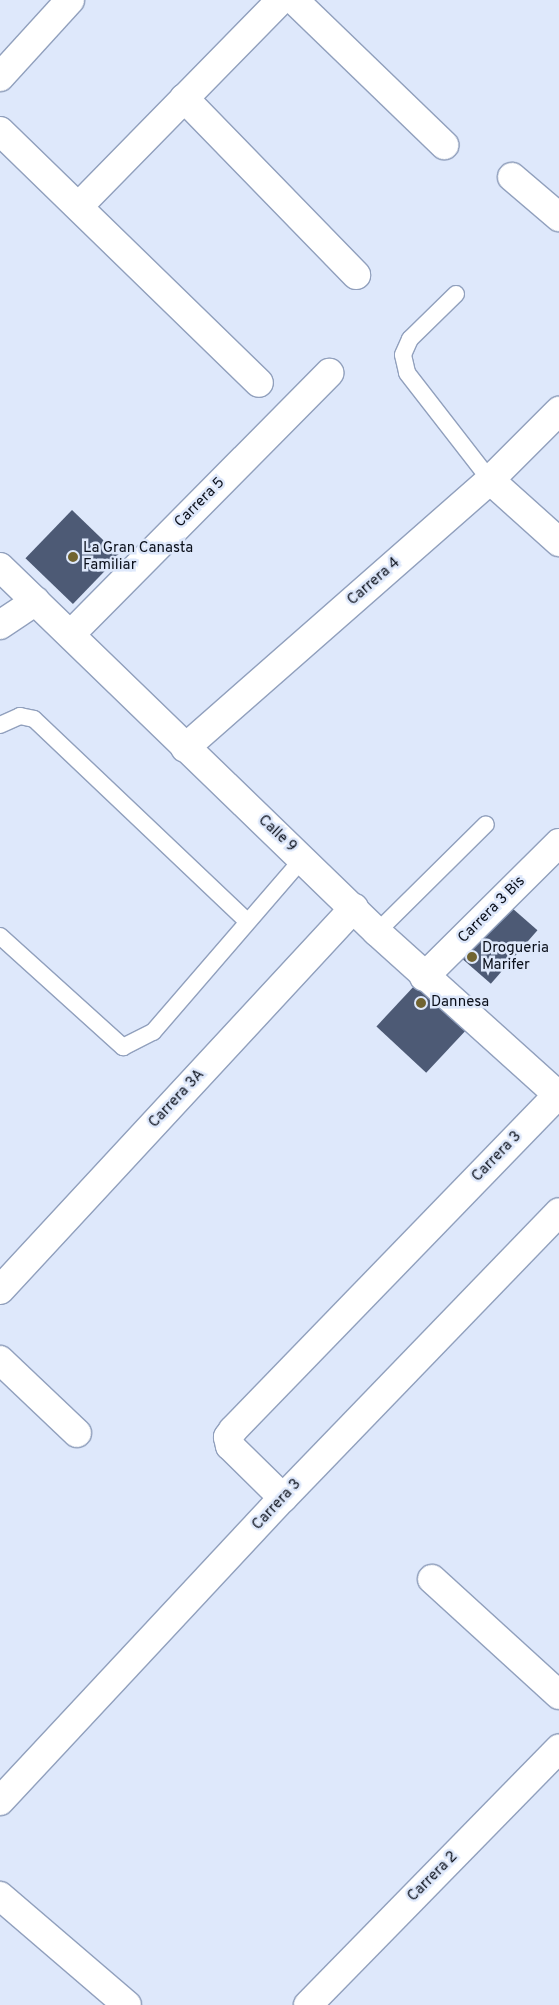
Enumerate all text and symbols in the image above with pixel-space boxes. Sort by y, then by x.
street label: Carrera 5 [171,474,229,532]
place label: La Gran Canasta Familiar [83,539,193,574]
marker: La Gran Canasta Familiar [67,551,79,563]
street label: Carrera 4 [344,554,404,610]
street label: Calle 9 [254,812,300,856]
street label: Carrera 3 Bis [455,873,529,947]
place label: Drogueria Marifer [482,939,549,974]
marker: Drogueria Marifer [466,951,478,963]
place label: Dannesa [431,994,489,1012]
marker: Dannesa [415,997,427,1009]
street label: Carrera 3A [145,1066,209,1132]
street label: Carrera 3 [469,1128,525,1186]
street label: Carrera 3 [249,1476,305,1534]
street label: Carrera 2 [404,1848,462,1906]

